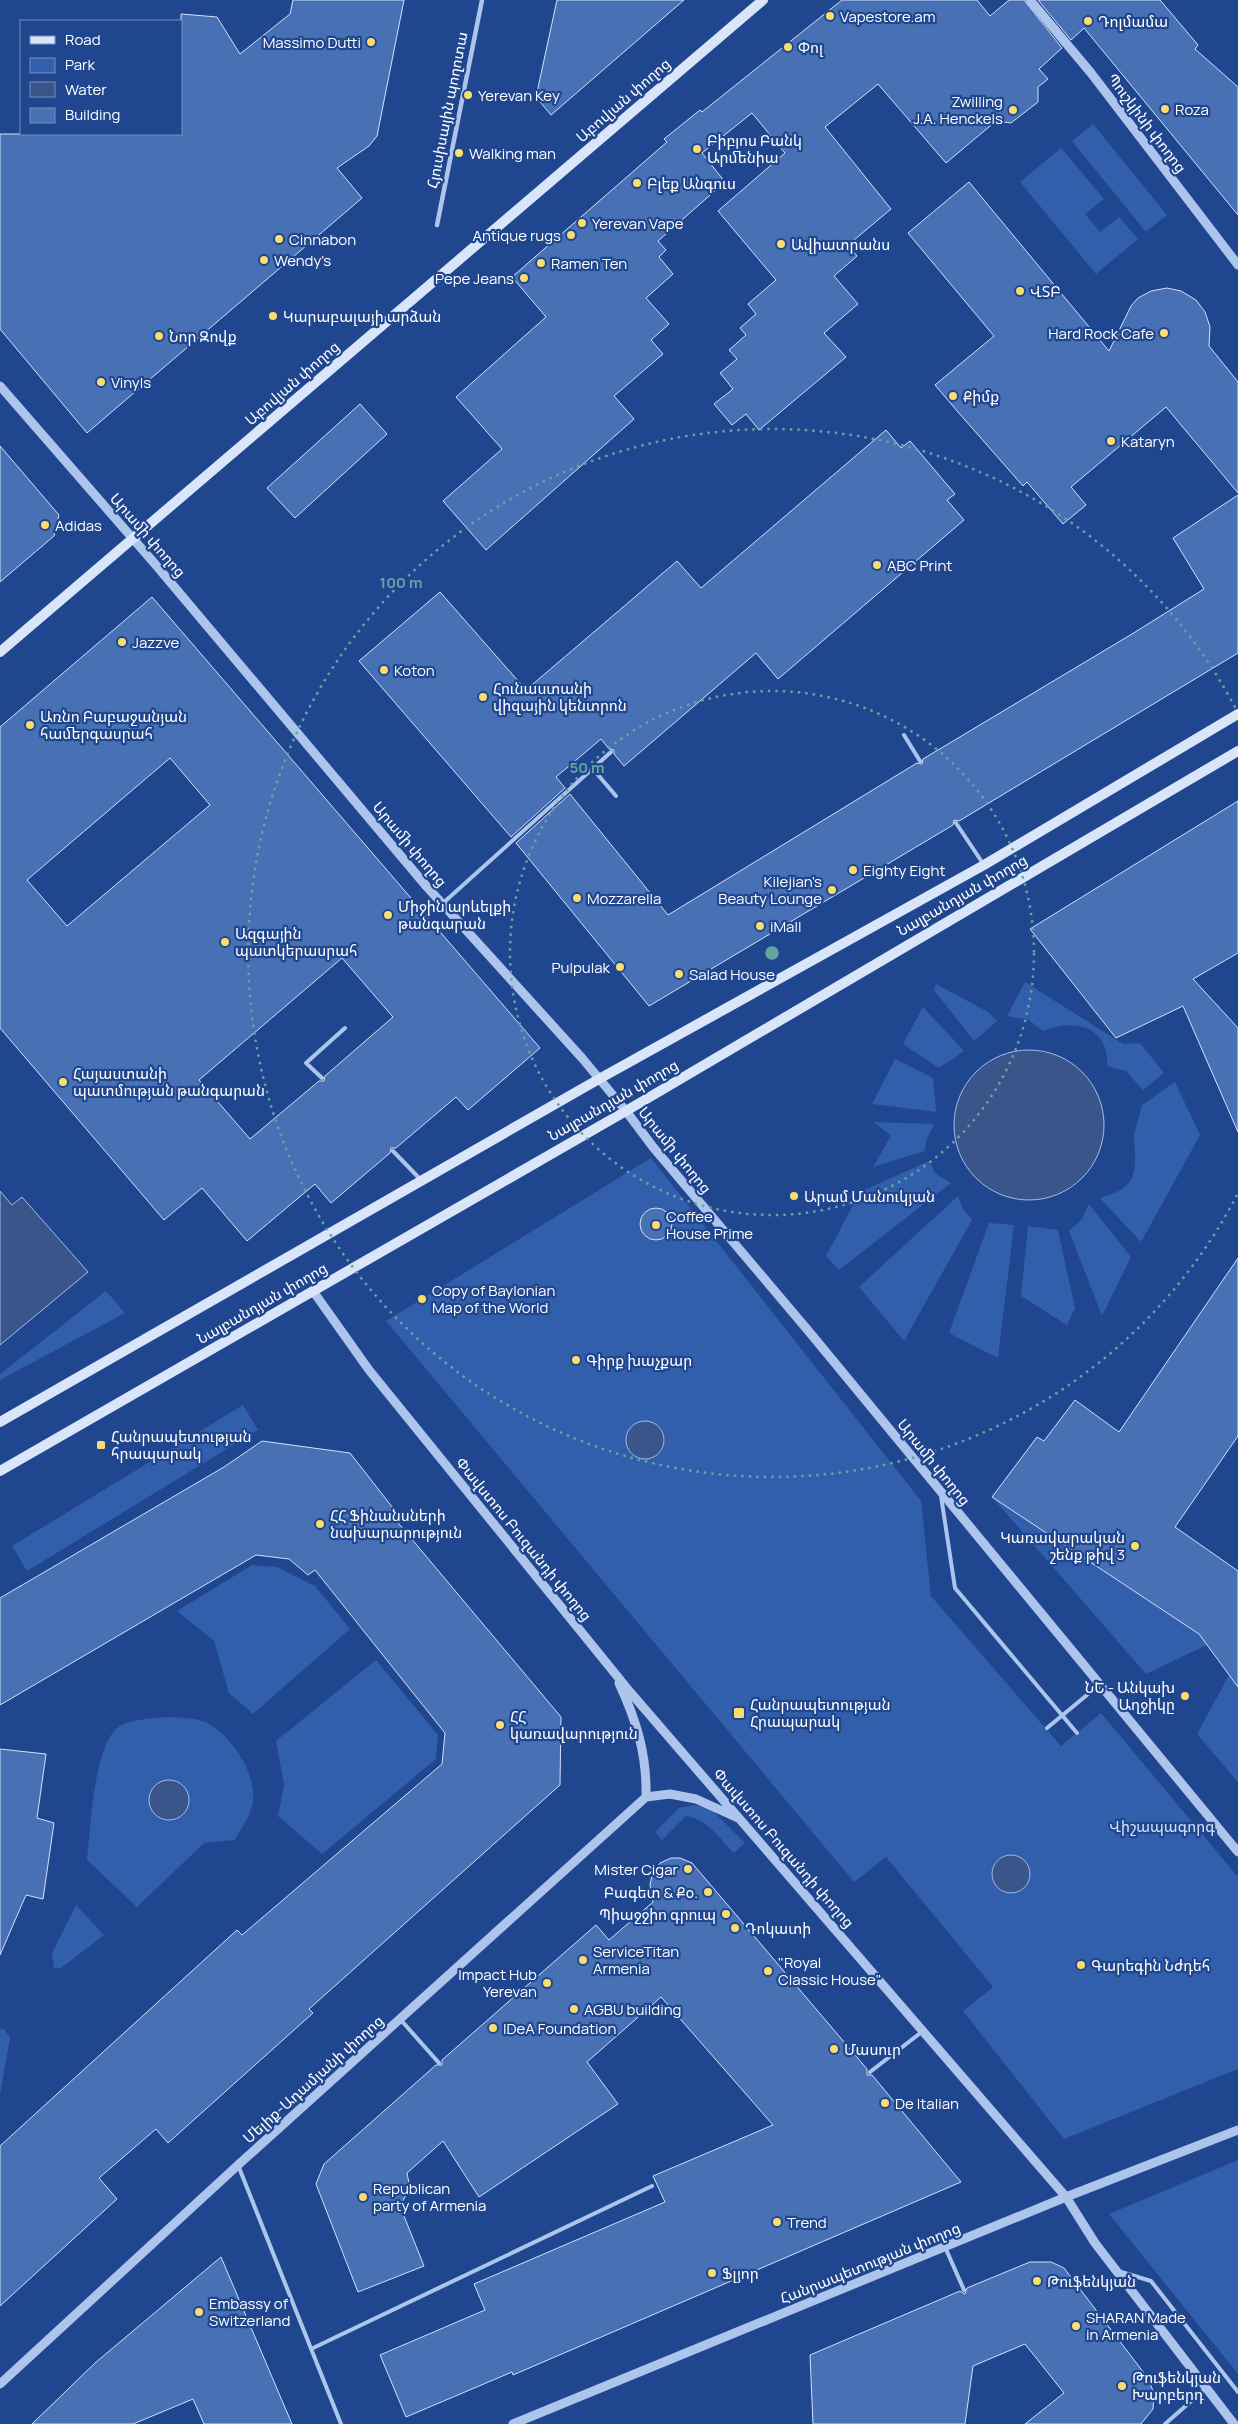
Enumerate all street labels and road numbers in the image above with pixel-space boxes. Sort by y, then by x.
street label: Հյուսիսային պողոտա [421,30,473,190]
street label: Աբովյան փողոց [571,53,675,147]
street label: Պուշկինի փողոց [1103,69,1191,177]
street label: Աբովյան փողոց [240,336,344,430]
street label: Արամի փողոց [105,488,191,582]
street label: Արամի փողոց [368,797,452,891]
street label: Նալբանդյան փողոց [893,849,1031,941]
street label: Նալբանդյան փողոց [544,1054,682,1146]
street label: Արամի փողոց [634,1102,716,1198]
street label: Նալբանդյան փողոց [193,1257,331,1349]
street label: Արամի փողոց [893,1414,975,1510]
street label: Փավստոս Բուզանդի փողոց [451,1453,597,1625]
street label: Փավստոս Բուզանդի փողոց [709,1764,859,1932]
street label: Մելիք-Ադամյանի փողոց [238,2010,388,2148]
street label: Հանրապետության փողոց [777,2217,963,2309]

